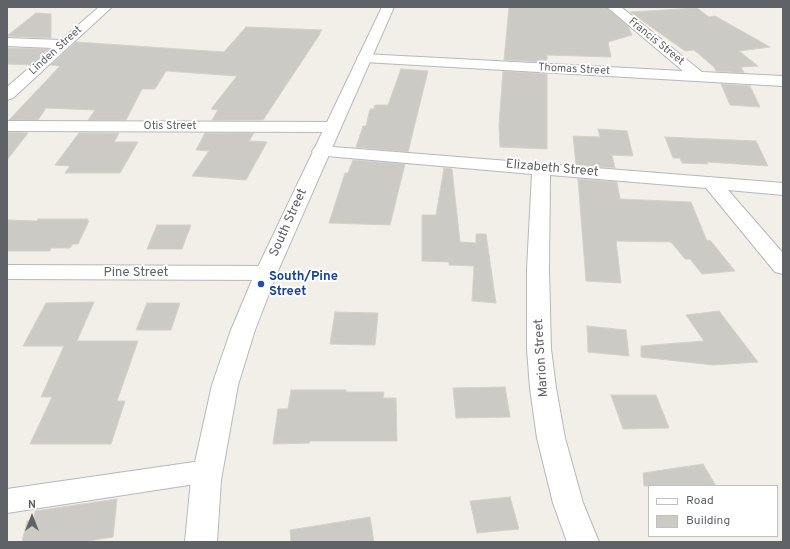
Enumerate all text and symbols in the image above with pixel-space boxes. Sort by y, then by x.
street label: Francis Street [625,15,687,69]
street label: Linden Street [27,24,85,78]
street label: Thomas Street [538,62,610,78]
street label: Otis Street [144,120,196,134]
street label: Elizabeth Street [505,157,599,181]
street label: South Street [267,187,311,259]
street label: Pine Street [104,265,168,281]
place label: South/Pine Street [269,269,338,300]
marker: South/Pine Street [256,279,266,289]
street label: Marion Street [531,318,553,398]
legend [648,485,778,537]
text: Road [686,493,714,509]
north arrow [12,497,52,537]
text: N [28,498,36,512]
text: Building [686,513,730,529]

